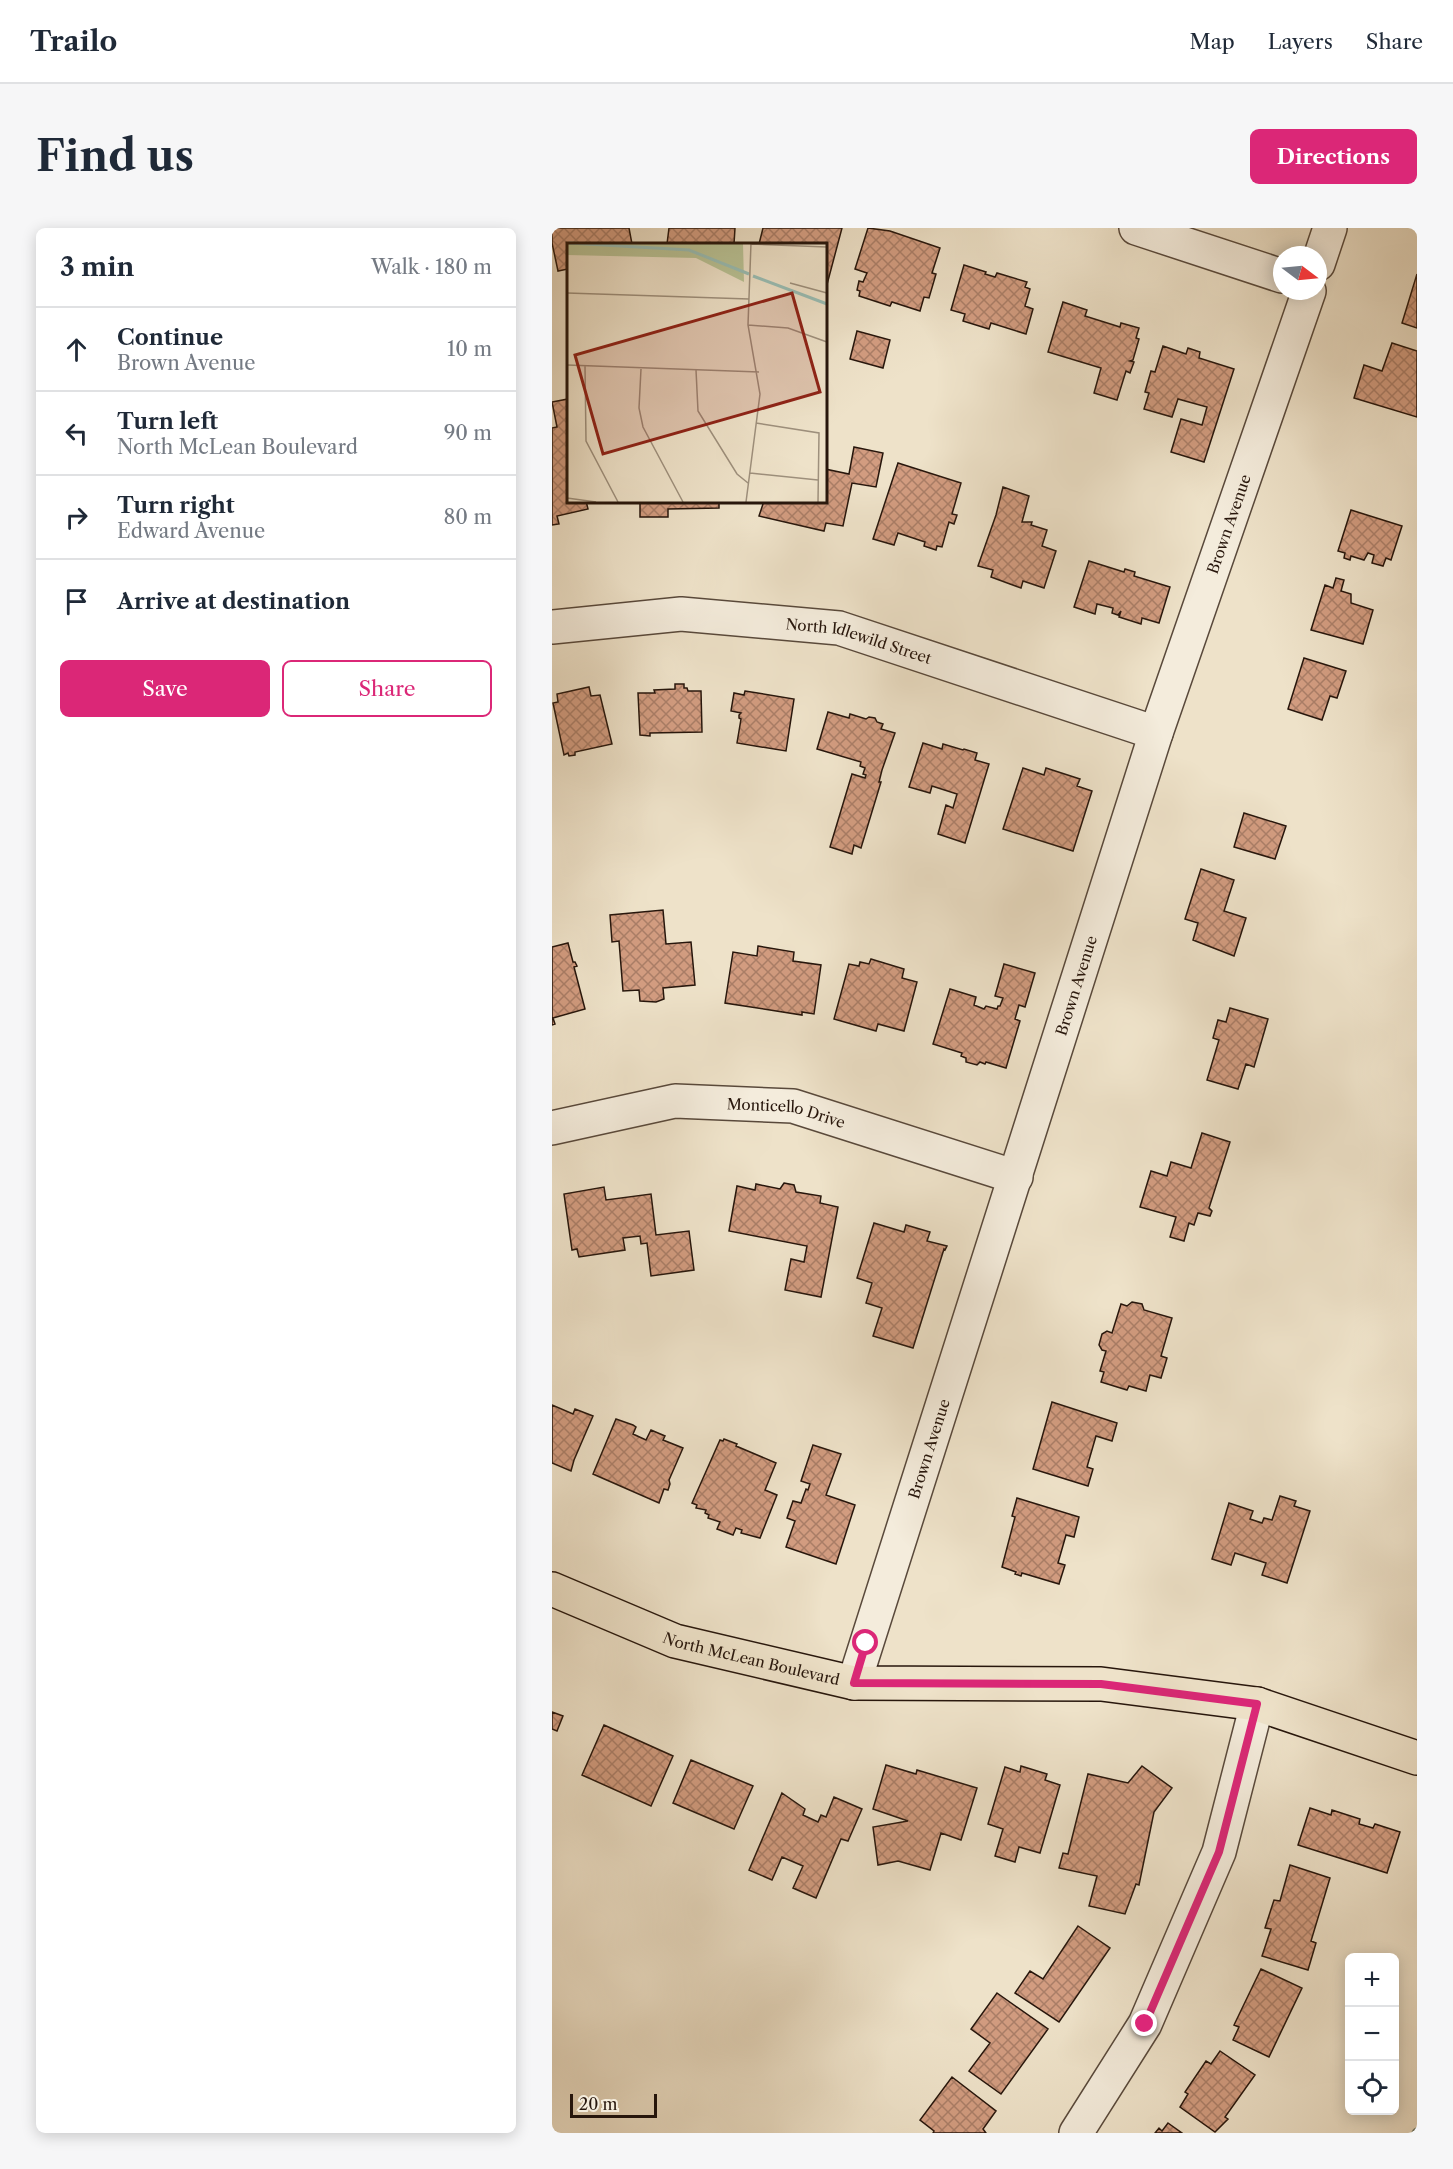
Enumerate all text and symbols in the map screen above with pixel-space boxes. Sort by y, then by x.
text: Trailo [30,24,117,58]
text: Map [1190,29,1235,54]
text: Layers [1268,29,1333,54]
text: Share [1366,29,1423,54]
button: Directions [1250,129,1417,184]
text: Find us [36,130,194,182]
inset map [567,243,826,502]
north arrow [1273,246,1327,300]
text: 3 min [60,251,134,283]
text: Walk · 180 m [371,255,492,279]
text: Continue [117,324,223,351]
icon: ahead [60,333,93,366]
text: 10 m [447,337,492,361]
text: Brown Avenue [117,351,255,375]
text: Turn left [117,408,218,435]
icon: left [60,417,93,450]
text: 90 m [444,421,492,445]
text: North McLean Boulevard [117,435,358,459]
street label: Brown Avenue [1202,472,1254,576]
text: Turn right [117,492,235,519]
icon: right [60,501,93,534]
text: 80 m [444,505,492,529]
text: Edward Avenue [117,519,265,543]
icon: arrive [60,585,93,618]
text: Arrive at destination [117,588,350,615]
street label: North Idlewild Street [785,614,935,668]
button: Save [60,660,270,717]
button: Share [282,660,492,717]
street label: Brown Avenue [1051,933,1101,1038]
street label: Monticello Drive [726,1094,848,1132]
street label: Brown Avenue [904,1396,953,1501]
street label: North McLean Boulevard [660,1628,842,1689]
route start [852,1629,878,1655]
map controls [1345,1953,1399,2115]
button: + [1345,1953,1399,2007]
button: − [1345,2007,1399,2061]
route end [1131,2010,1157,2036]
button: locate [1345,2061,1399,2115]
scale bar [570,2091,657,2118]
text: 20 m [579,2094,618,2114]

